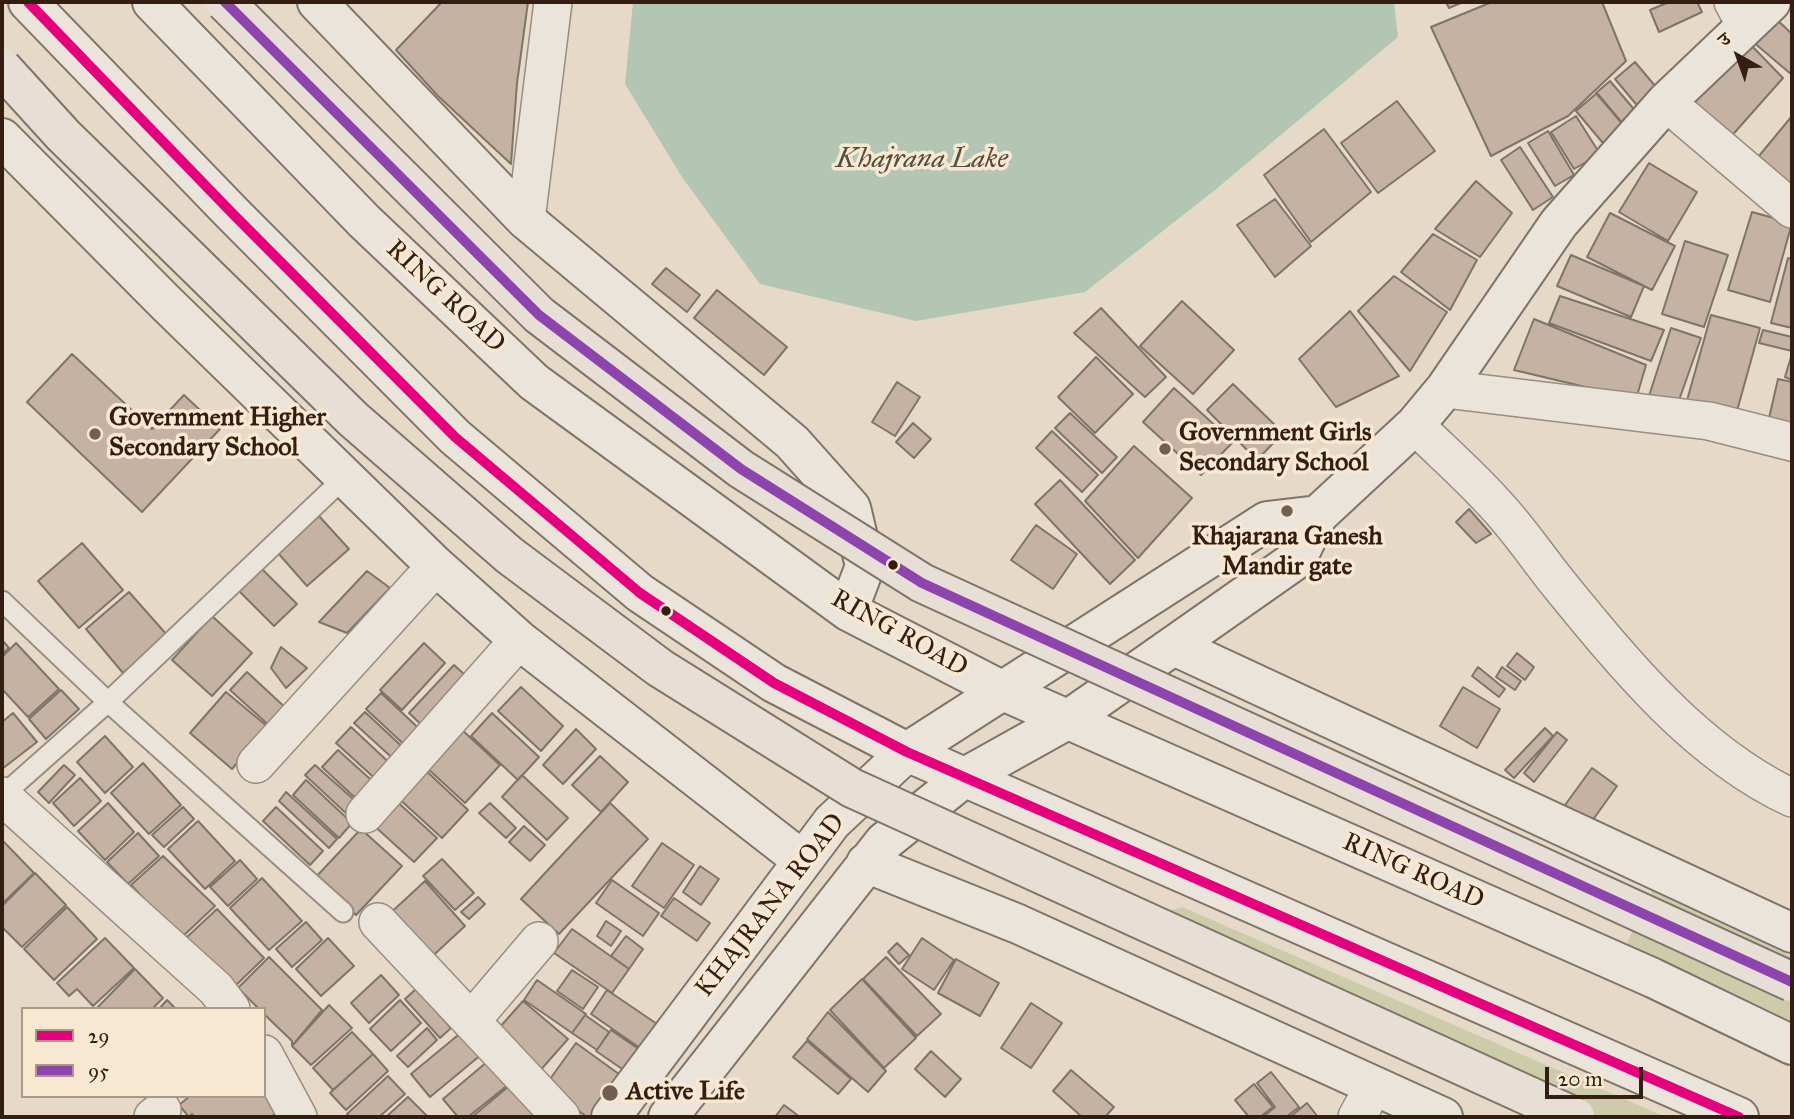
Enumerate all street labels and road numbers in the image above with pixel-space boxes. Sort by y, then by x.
street label: RING ROAD [379,234,511,360]
street label: RING ROAD [825,584,973,684]
street label: KHAJRANA ROAD [690,808,852,1004]
street label: RING ROAD [1338,827,1488,917]

